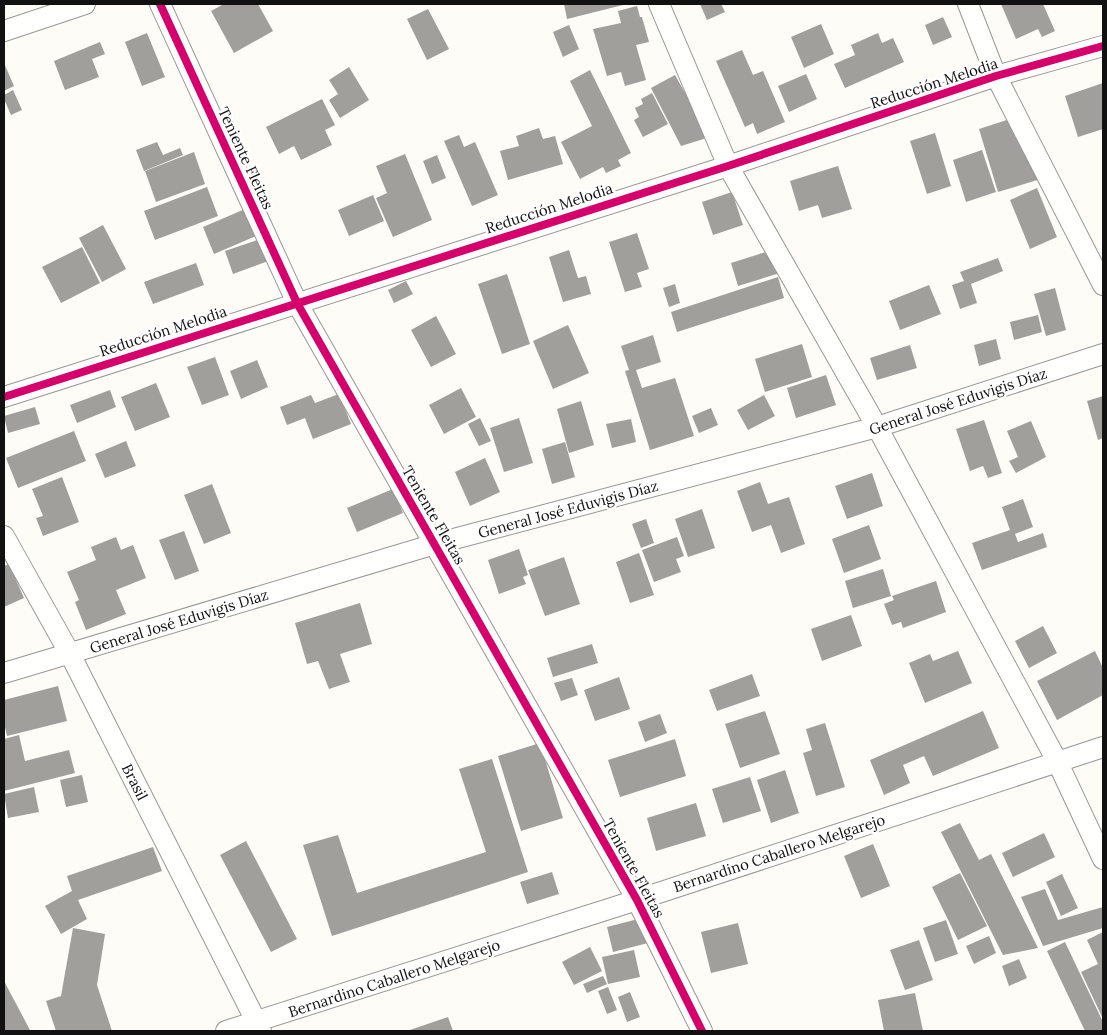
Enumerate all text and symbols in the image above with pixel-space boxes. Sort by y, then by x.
street label: Reducción Melodia [868,53,1000,113]
street label: Teniente Fleitas [214,104,278,212]
street label: Reducción Melodia [483,178,615,238]
street label: Reducción Melodia [97,301,229,361]
street label: General José Eduvigis Díaz [867,363,1049,439]
street label: Teniente Fleitas [398,462,470,568]
street label: General José Eduvigis Díaz [476,476,660,542]
street label: General José Eduvigis Díaz [87,585,271,657]
street label: Brasil [118,760,152,804]
street label: Bernardino Caballero Melgarejo [671,810,887,896]
street label: Teniente Fleitas [599,815,669,921]
street label: Bernardino Caballero Melgarejo [286,935,502,1021]

